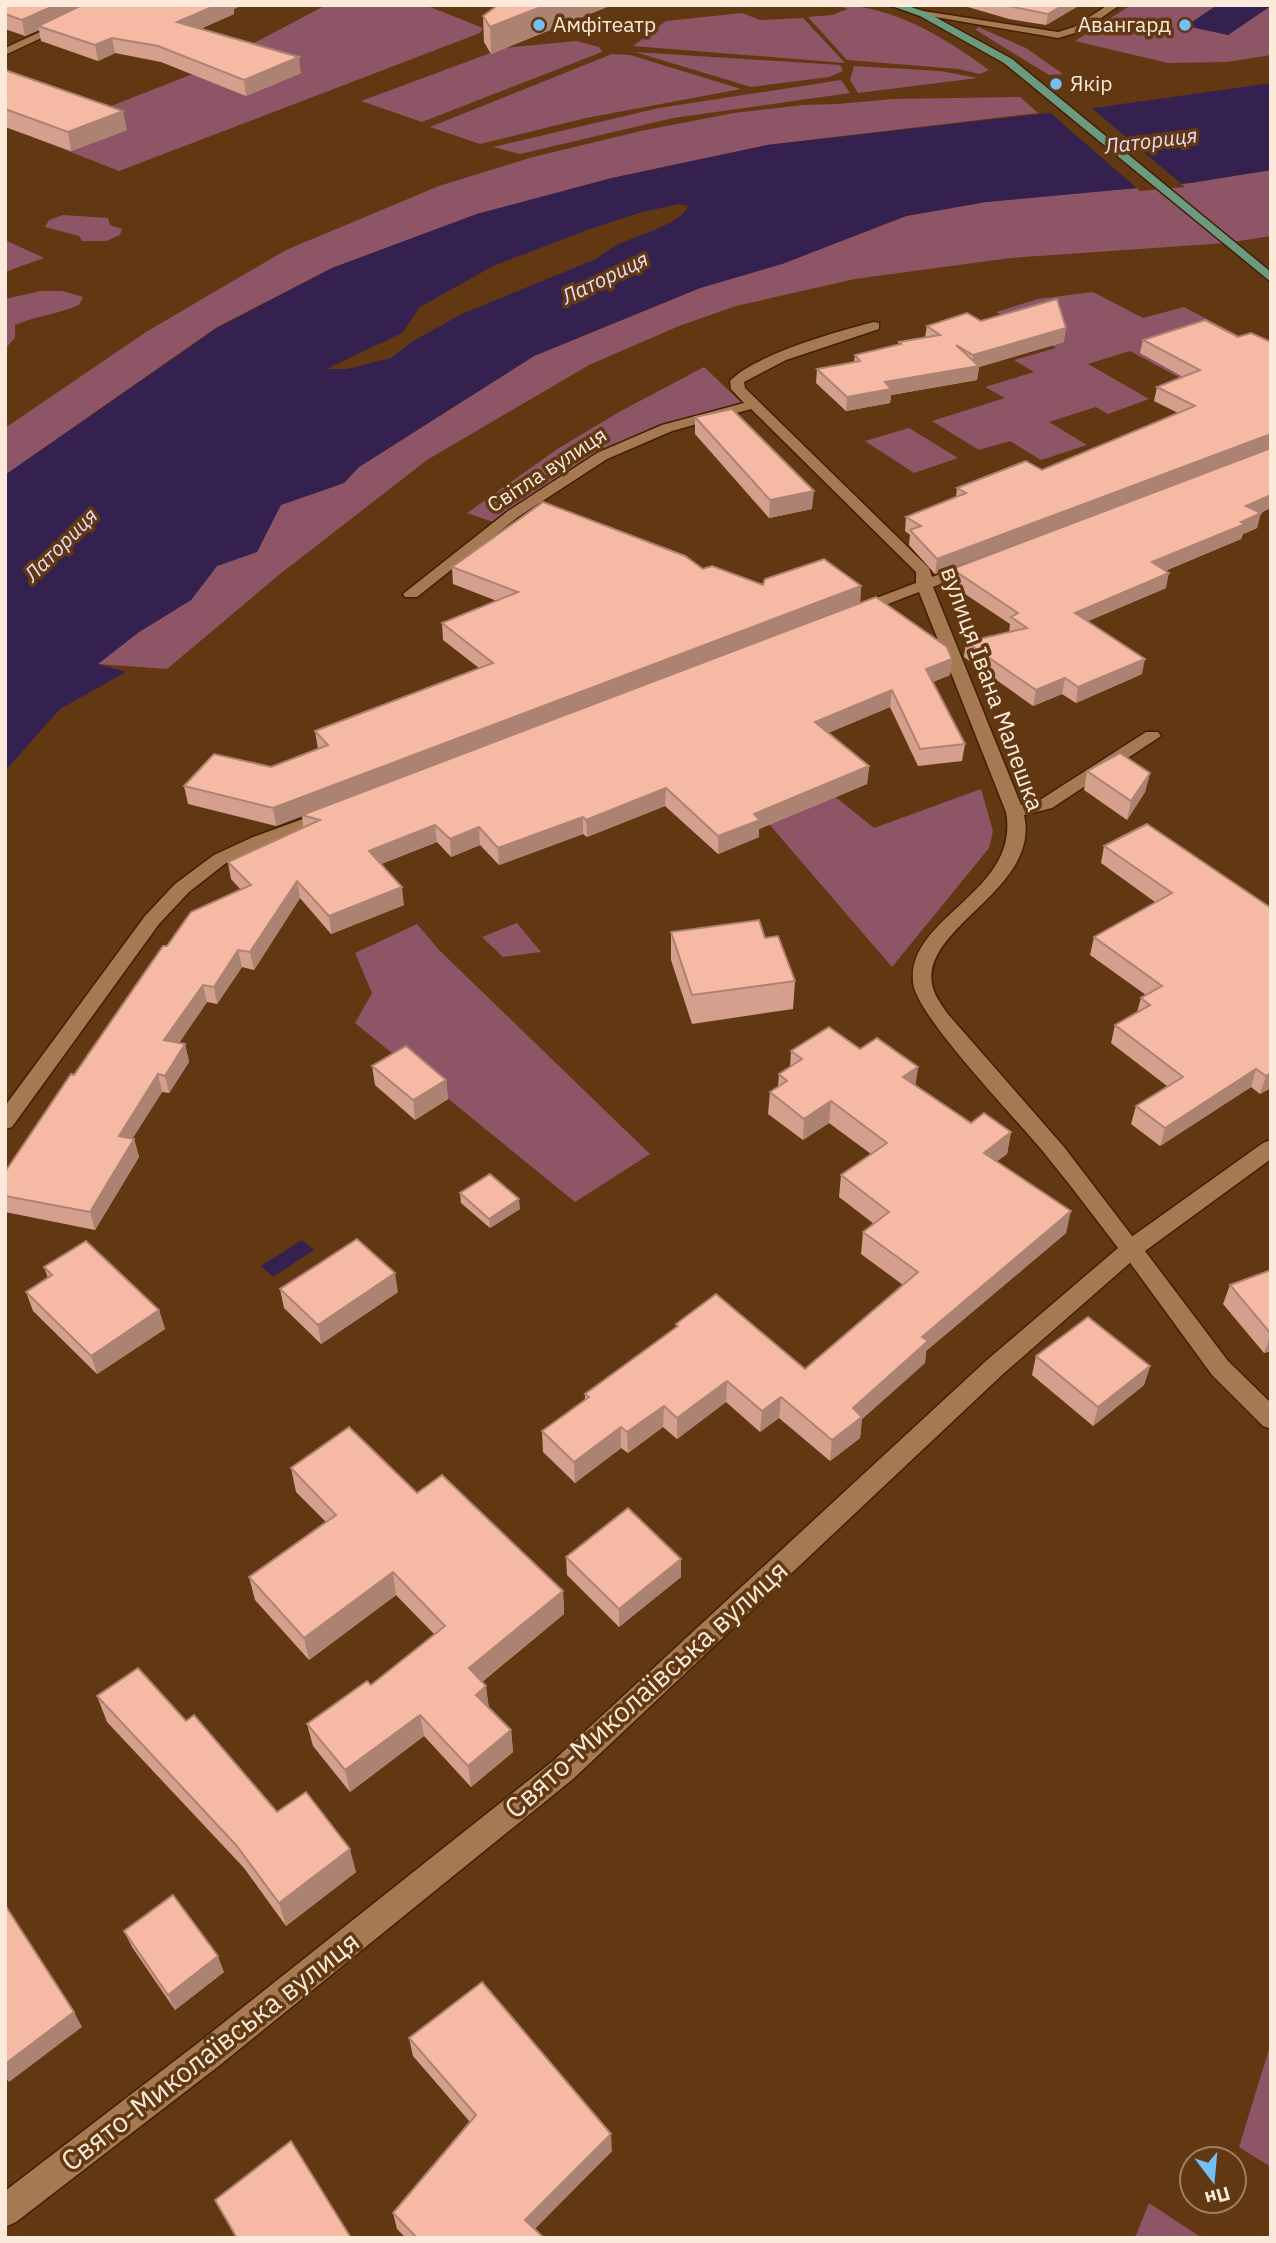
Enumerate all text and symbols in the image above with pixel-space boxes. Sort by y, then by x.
place label: Амфітеатр [553,10,656,38]
place label: Авангард [1078,10,1171,38]
marker: Амфітеатр [531,17,547,33]
marker: Авангард [1177,17,1193,33]
place label: Якір [1070,69,1112,97]
marker: Якір [1048,76,1064,92]
water label: Латориця [1102,120,1199,160]
water label: Латориця [556,244,653,311]
street label: Світла вулиця [481,420,612,518]
water label: Латориця [17,501,103,588]
street label: вулиця Івана Малешка [934,562,1052,815]
street label: Свято-Миколаївська вулиця [496,1551,795,1826]
street label: Свято-Миколаївська вулиця [53,1922,367,2179]
north arrow [1178,2145,1248,2215]
text: Пн [1202,2181,1233,2211]

